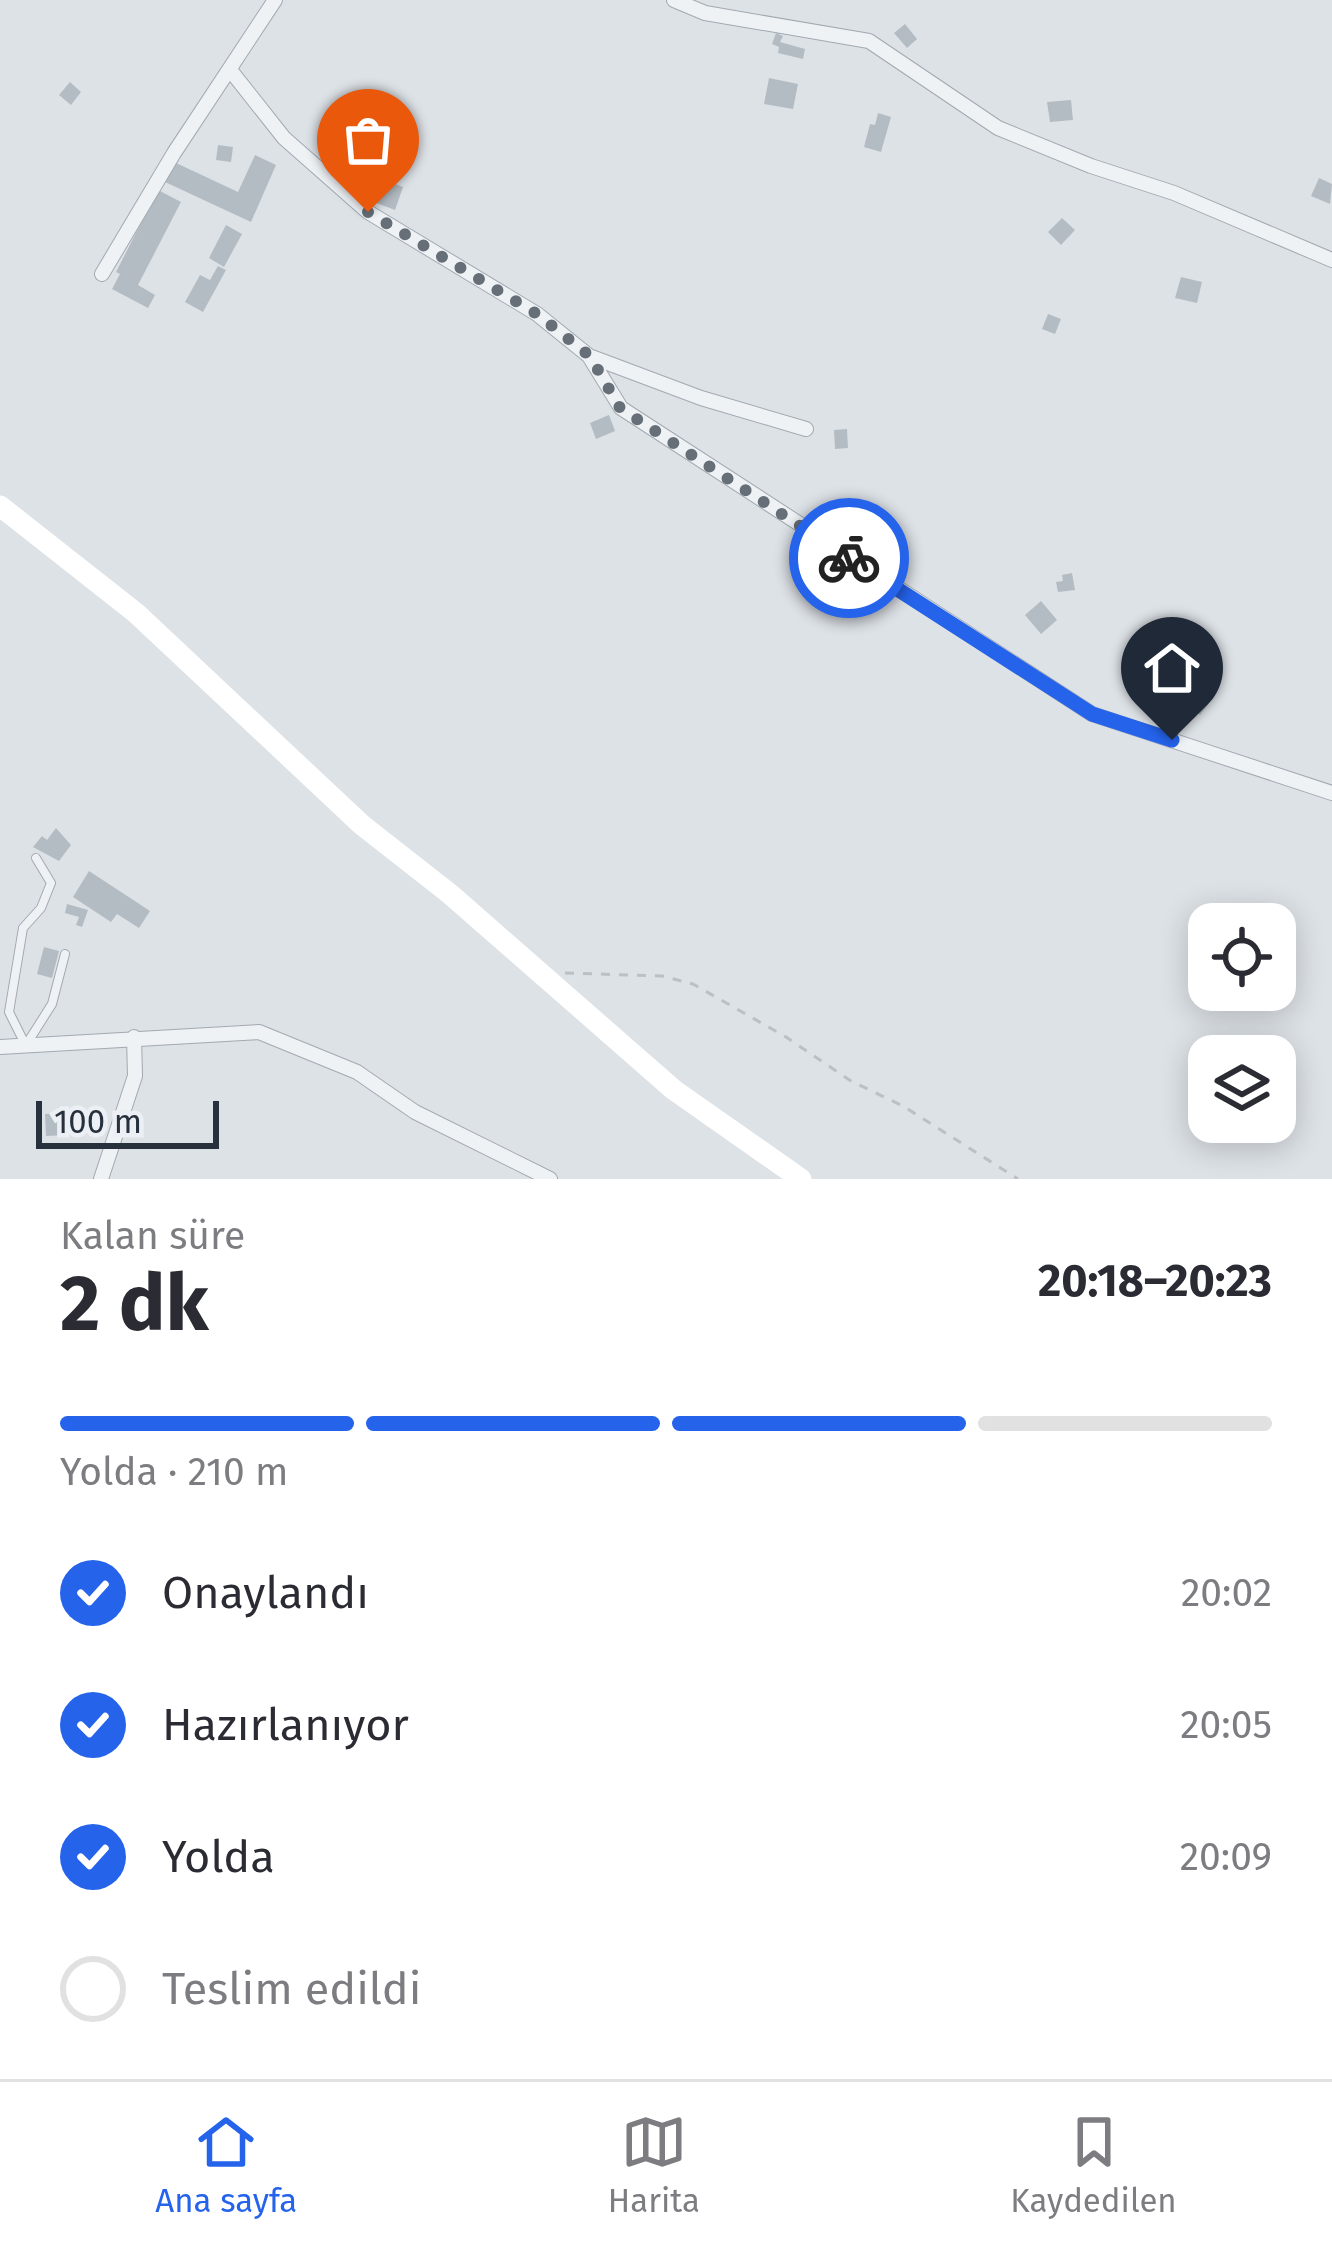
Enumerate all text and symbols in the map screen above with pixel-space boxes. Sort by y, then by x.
pin [317,89,419,212]
icon: bag [335,107,401,173]
courier [789,498,909,618]
icon: bike [816,525,882,591]
pin [1121,617,1223,740]
icon: home [1139,635,1205,701]
map controls [1188,903,1296,1143]
button: locate [1188,903,1296,1011]
button: layers [1188,1035,1296,1143]
scale bar [36,1095,219,1148]
text: 100 m [54,1102,142,1142]
text: Kalan süre [60,1213,245,1259]
text: 20:18–20:23 [1038,1254,1272,1308]
text: 2 dk [60,1257,209,1351]
text: Yolda · 210 m [60,1449,288,1495]
icon: check [60,1560,126,1626]
text: Onaylandı [162,1566,369,1620]
text: 20:02 [1181,1570,1272,1616]
icon: check [60,1692,126,1758]
text: Hazırlanıyor [162,1698,409,1752]
text: 20:05 [1180,1702,1272,1748]
icon: check [60,1824,126,1890]
text: Yolda [162,1830,275,1884]
text: 20:09 [1180,1834,1272,1880]
text: Teslim edildi [162,1962,421,2016]
tab: Ana sayfa [155,2109,297,2221]
tab: Harita [608,2109,700,2221]
tab: Kaydedilen [1010,2109,1177,2221]

